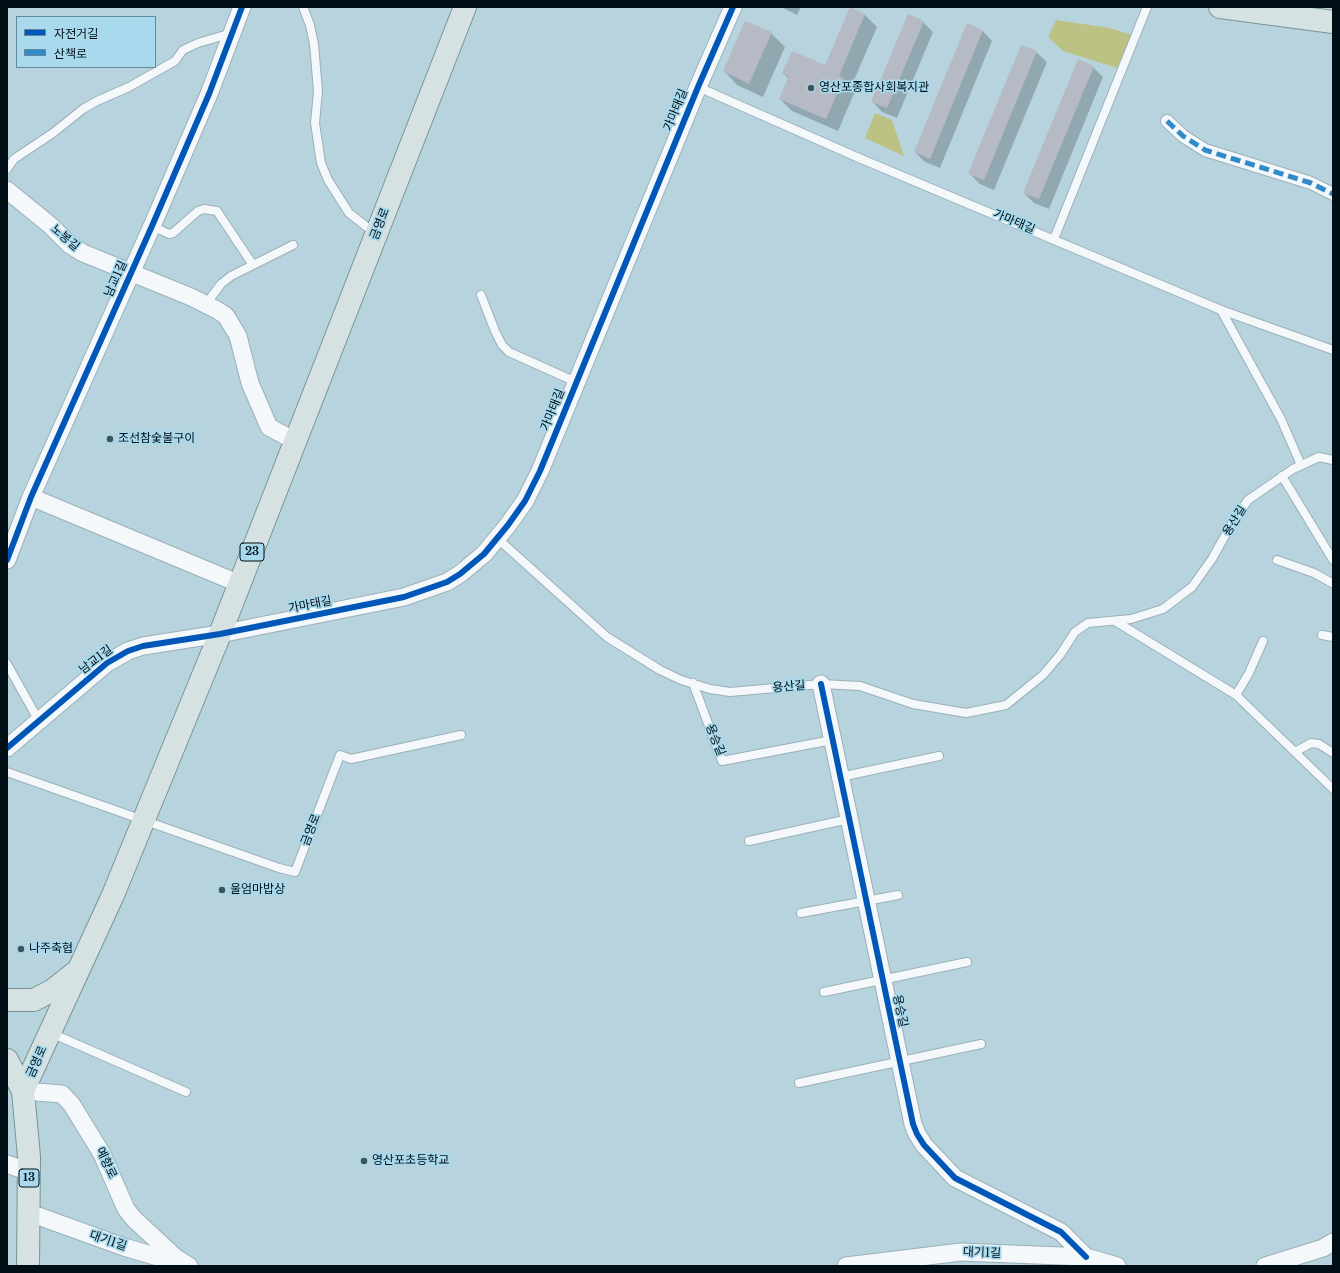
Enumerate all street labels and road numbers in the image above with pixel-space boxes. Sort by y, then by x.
street label: 가마태길 [661,87,691,133]
street label: 금영로 [367,206,393,242]
street label: 가마태길 [991,207,1037,237]
street label: 노봉길 [48,222,82,254]
street label: 남교1길 [102,258,130,300]
street label: 가마태길 [538,387,568,433]
street label: 용산길 [1220,503,1250,539]
road number: 23 [240,543,264,561]
street label: 가마태길 [287,594,333,616]
street label: 남교1길 [76,643,116,677]
street label: 용산길 [772,678,806,696]
street label: 용승길 [702,722,728,758]
street label: 금영로 [298,812,324,848]
street label: 용승길 [890,993,910,1029]
street label: 금영로 [24,1044,50,1080]
street label: 예향로 [92,1145,120,1181]
road number: 13 [19,1169,39,1187]
street label: 대기1길 [87,1228,129,1254]
street label: 대기1길 [963,1245,1001,1261]

